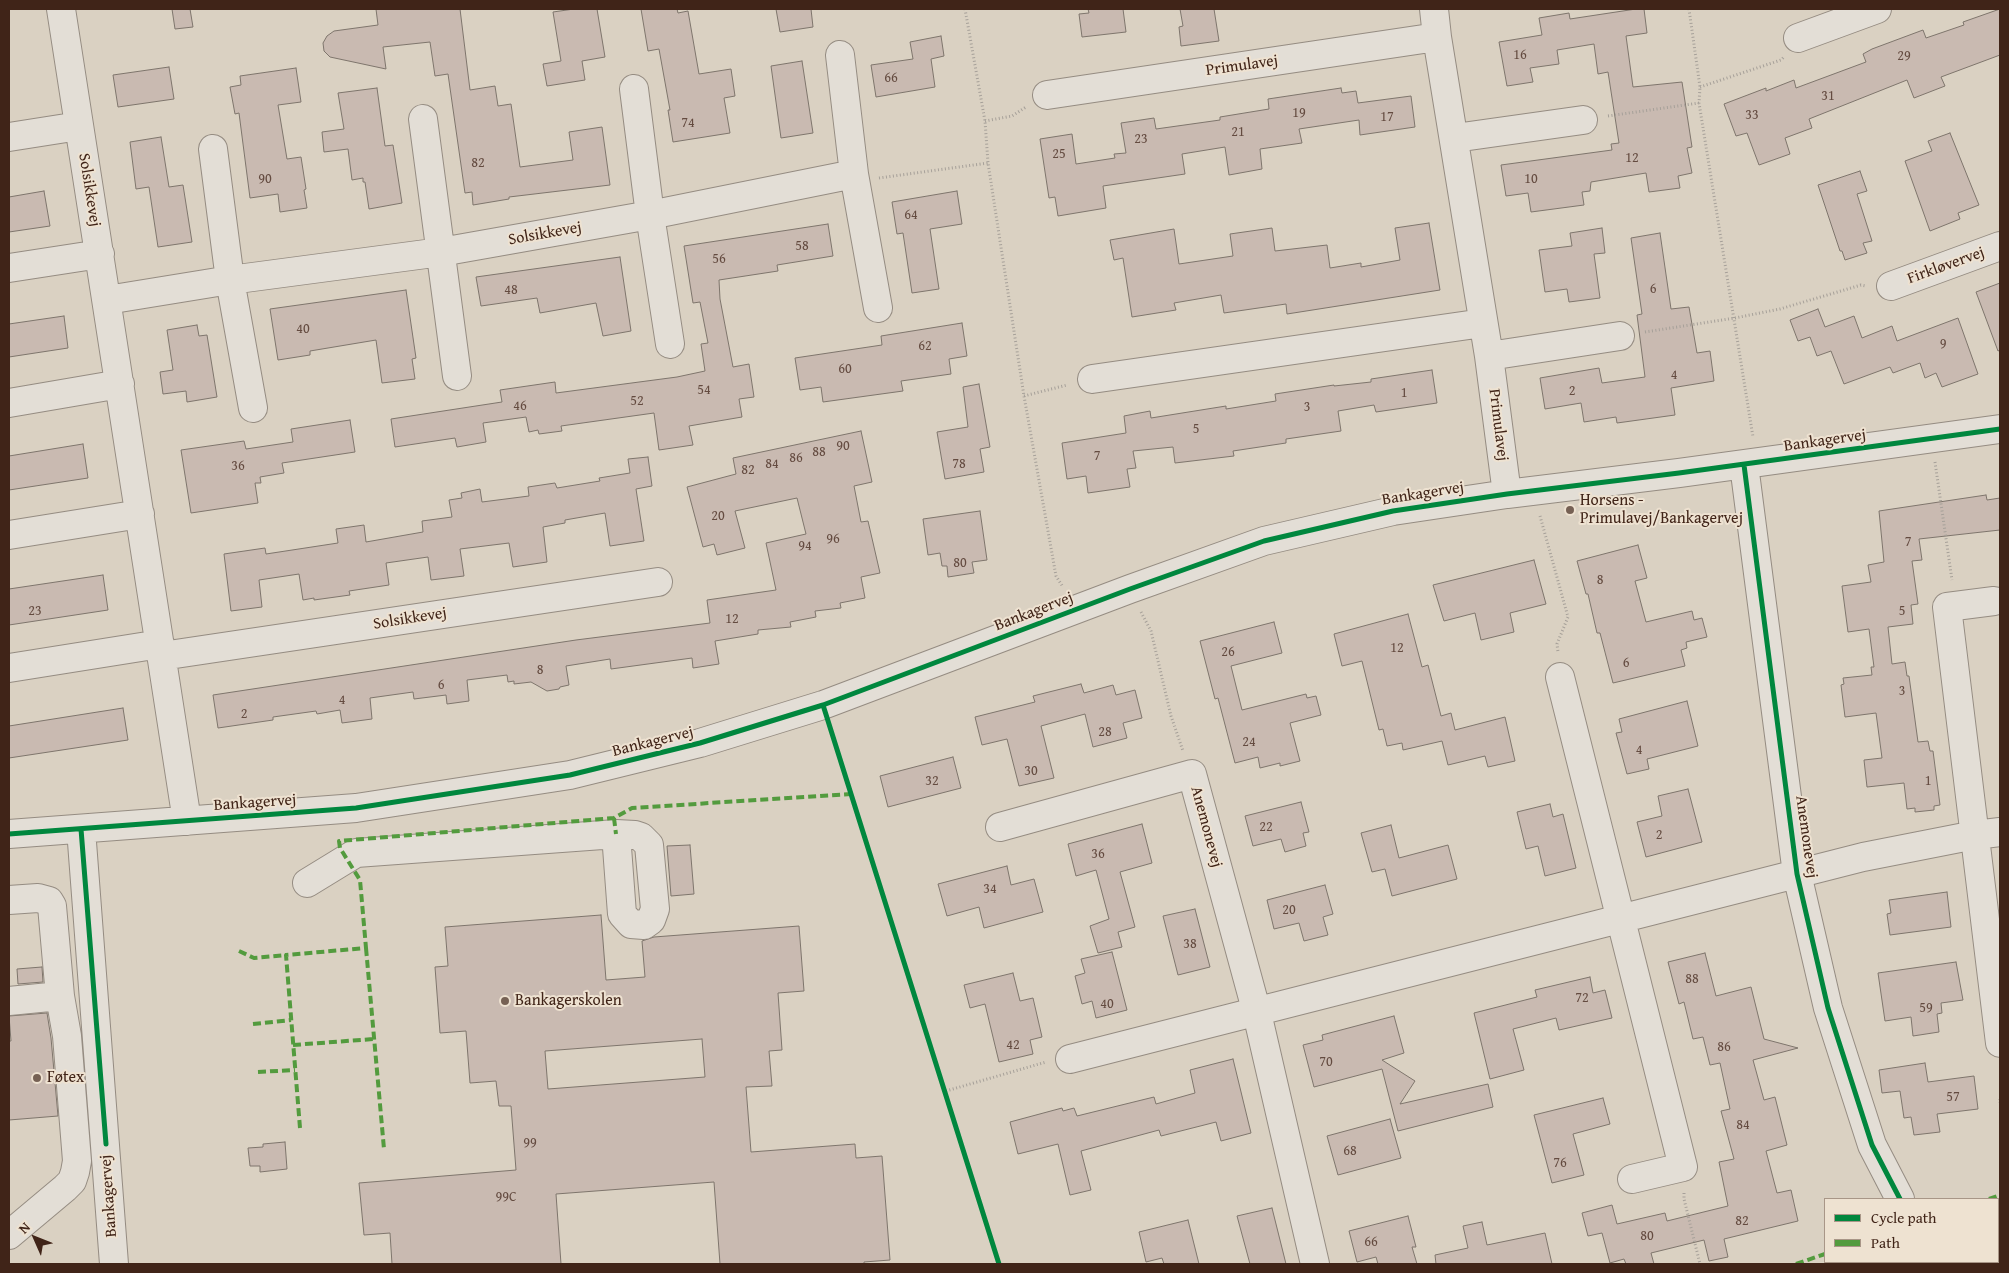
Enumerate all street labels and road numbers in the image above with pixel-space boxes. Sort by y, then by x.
street label: Primulavej [1205,51,1279,81]
street label: Solsikkevej [74,152,104,228]
street label: Solsikkevej [507,218,583,250]
street label: Firkløvervej [1905,243,1987,289]
street label: Primulavej [1484,388,1512,462]
street label: Bankagervej [1783,426,1867,456]
street label: Bankagervej [1381,478,1465,510]
street label: Bankagervej [992,588,1076,636]
street label: Solsikkevej [372,604,448,634]
street label: Bankagervej [611,723,695,761]
street label: Anemonevej [1186,784,1226,870]
street label: Bankagervej [213,791,297,815]
street label: Anemonevej [1791,794,1821,880]
street label: Bankagervej [97,1154,121,1238]

